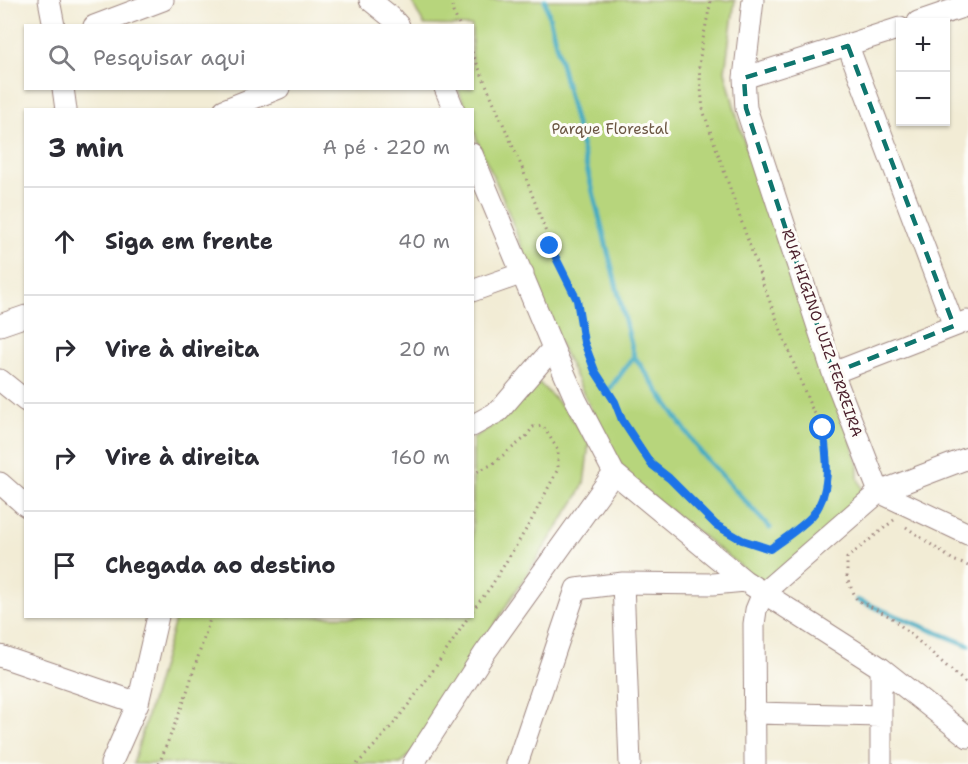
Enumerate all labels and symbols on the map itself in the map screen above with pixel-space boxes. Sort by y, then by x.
park label: Parque Florestal [551,119,669,139]
street label: RUA HIGINO LUIZ FERREIRA [777,226,867,440]
route end [536,232,562,258]
route start [809,414,835,440]

